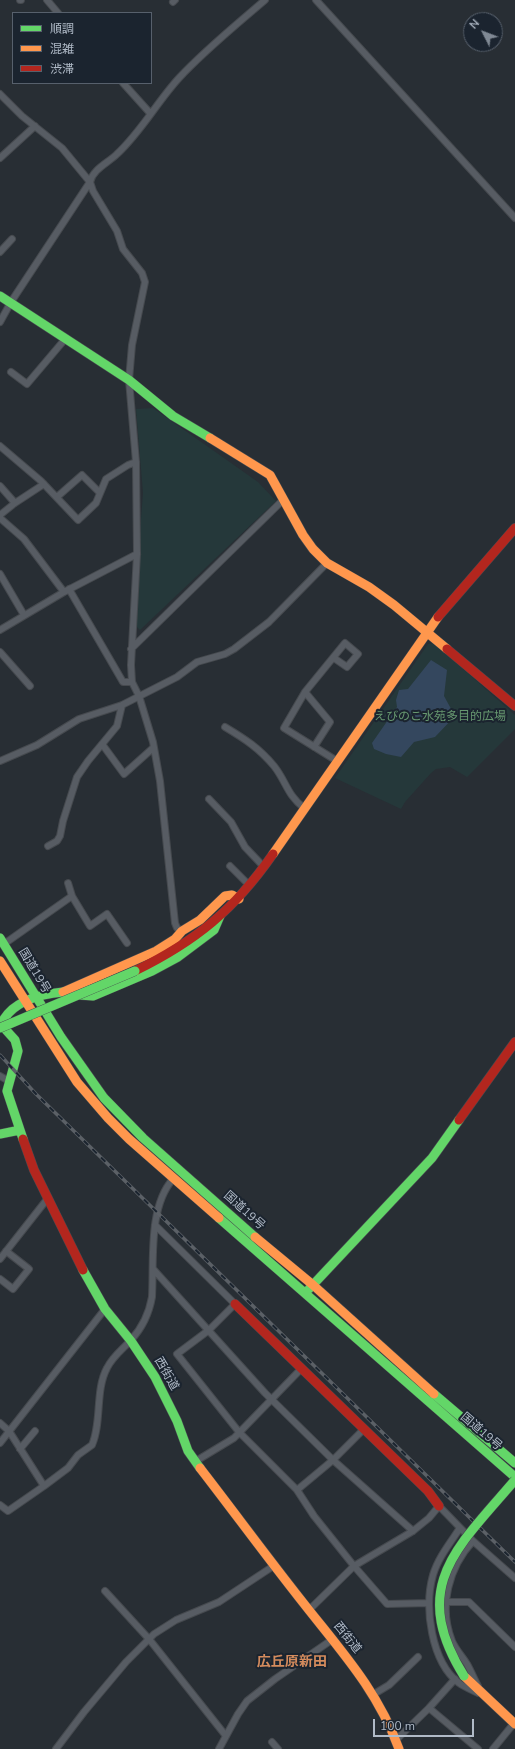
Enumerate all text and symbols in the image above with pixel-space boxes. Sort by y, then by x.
legend [12,12,152,84]
north arrow [463,12,503,52]
text: N [466,16,483,32]
text: 順調 [50,21,74,37]
text: 混雑 [50,41,74,57]
text: 渋滞 [50,61,74,77]
park label: えびのこ水苑多目的広場 [374,710,506,724]
street label: 国道19号 [15,946,53,996]
street label: 国道19号 [220,1189,268,1233]
street label: 西街道 [151,1355,181,1393]
street label: 国道19号 [457,1410,505,1454]
street label: 西街道 [330,1619,364,1657]
district label: 広丘原新田 [257,1655,327,1671]
scale bar [375,1711,476,1737]
text: 100 m [380,1718,415,1734]

